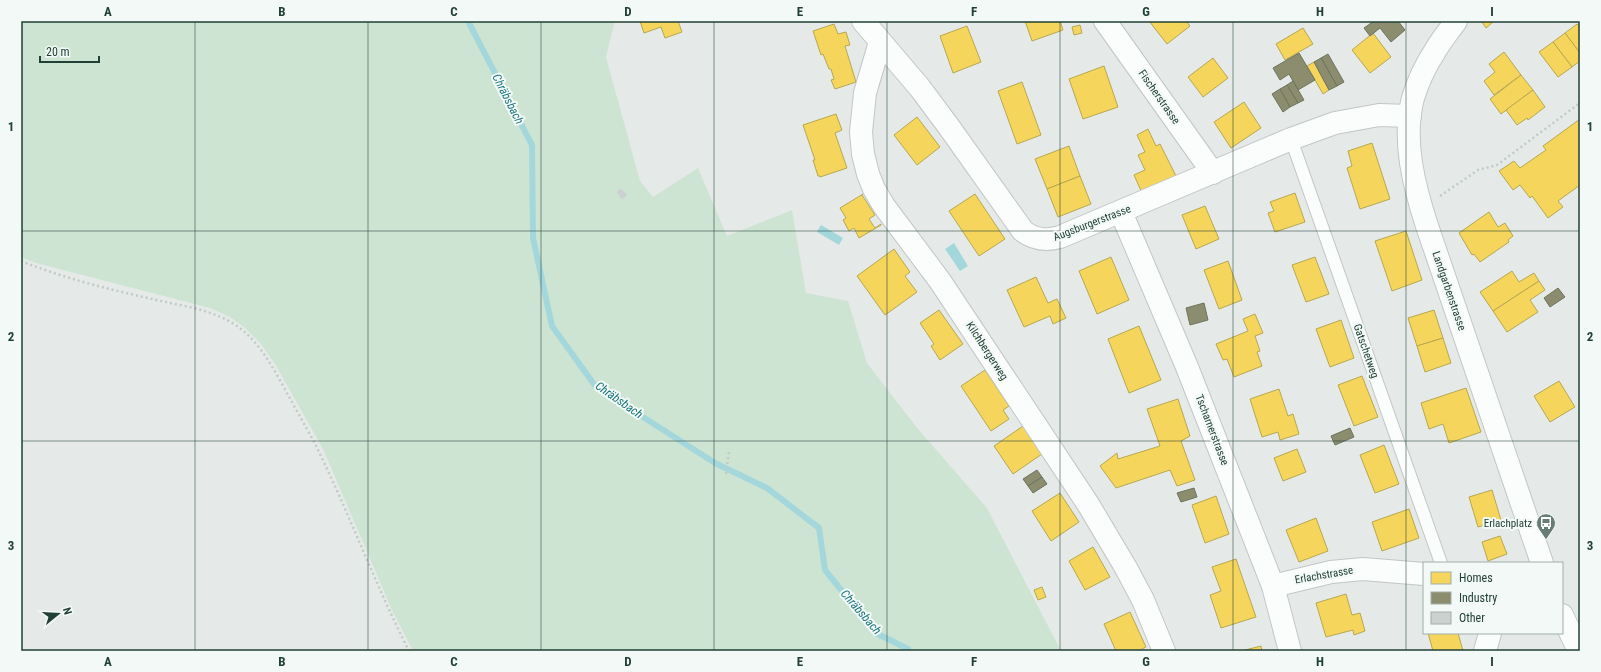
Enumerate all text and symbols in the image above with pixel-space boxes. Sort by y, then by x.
text: A [104,4,112,19]
text: B [278,4,286,19]
text: C [450,4,458,19]
text: D [624,4,632,19]
text: E [797,4,804,19]
text: F [971,4,977,19]
text: G [1142,4,1150,19]
text: H [1316,4,1324,19]
text: I [1490,4,1494,19]
scale bar [40,38,99,64]
text: 20 m [46,45,70,59]
street label: Fischerstrasse [1135,67,1183,127]
water label: Chräbsbach [489,72,527,127]
text: 1 [8,119,14,134]
text: 1 [1587,119,1593,134]
street label: Augsburgerstrasse [1051,202,1133,244]
street label: Landgarbenstrasse [1429,250,1469,332]
street label: Kilchbergerweg [963,319,1011,383]
street label: Gatschetweg [1351,322,1381,380]
text: 2 [8,329,15,344]
text: 2 [1587,329,1594,344]
water label: Chräbsbach [593,379,646,422]
street label: Tscharnerstrasse [1193,393,1231,467]
bus stop icon: Erlachplatz [1535,512,1557,540]
place label: Erlachplatz [1484,517,1532,530]
text: 3 [8,538,14,553]
text: 3 [1587,538,1593,553]
legend [1423,562,1563,634]
street label: Erlachstrasse [1294,563,1354,587]
text: Homes [1459,571,1493,585]
water label: Chräbsbach [838,587,884,637]
text: Industry [1459,591,1497,605]
north arrow [38,594,78,634]
text: N [60,606,74,617]
text: Other [1459,611,1485,625]
text: A [104,654,112,669]
text: B [278,654,286,669]
text: C [450,654,458,669]
text: D [624,654,632,669]
text: E [797,654,804,669]
text: F [971,654,977,669]
text: G [1142,654,1150,669]
text: H [1316,654,1324,669]
text: I [1490,654,1494,669]

